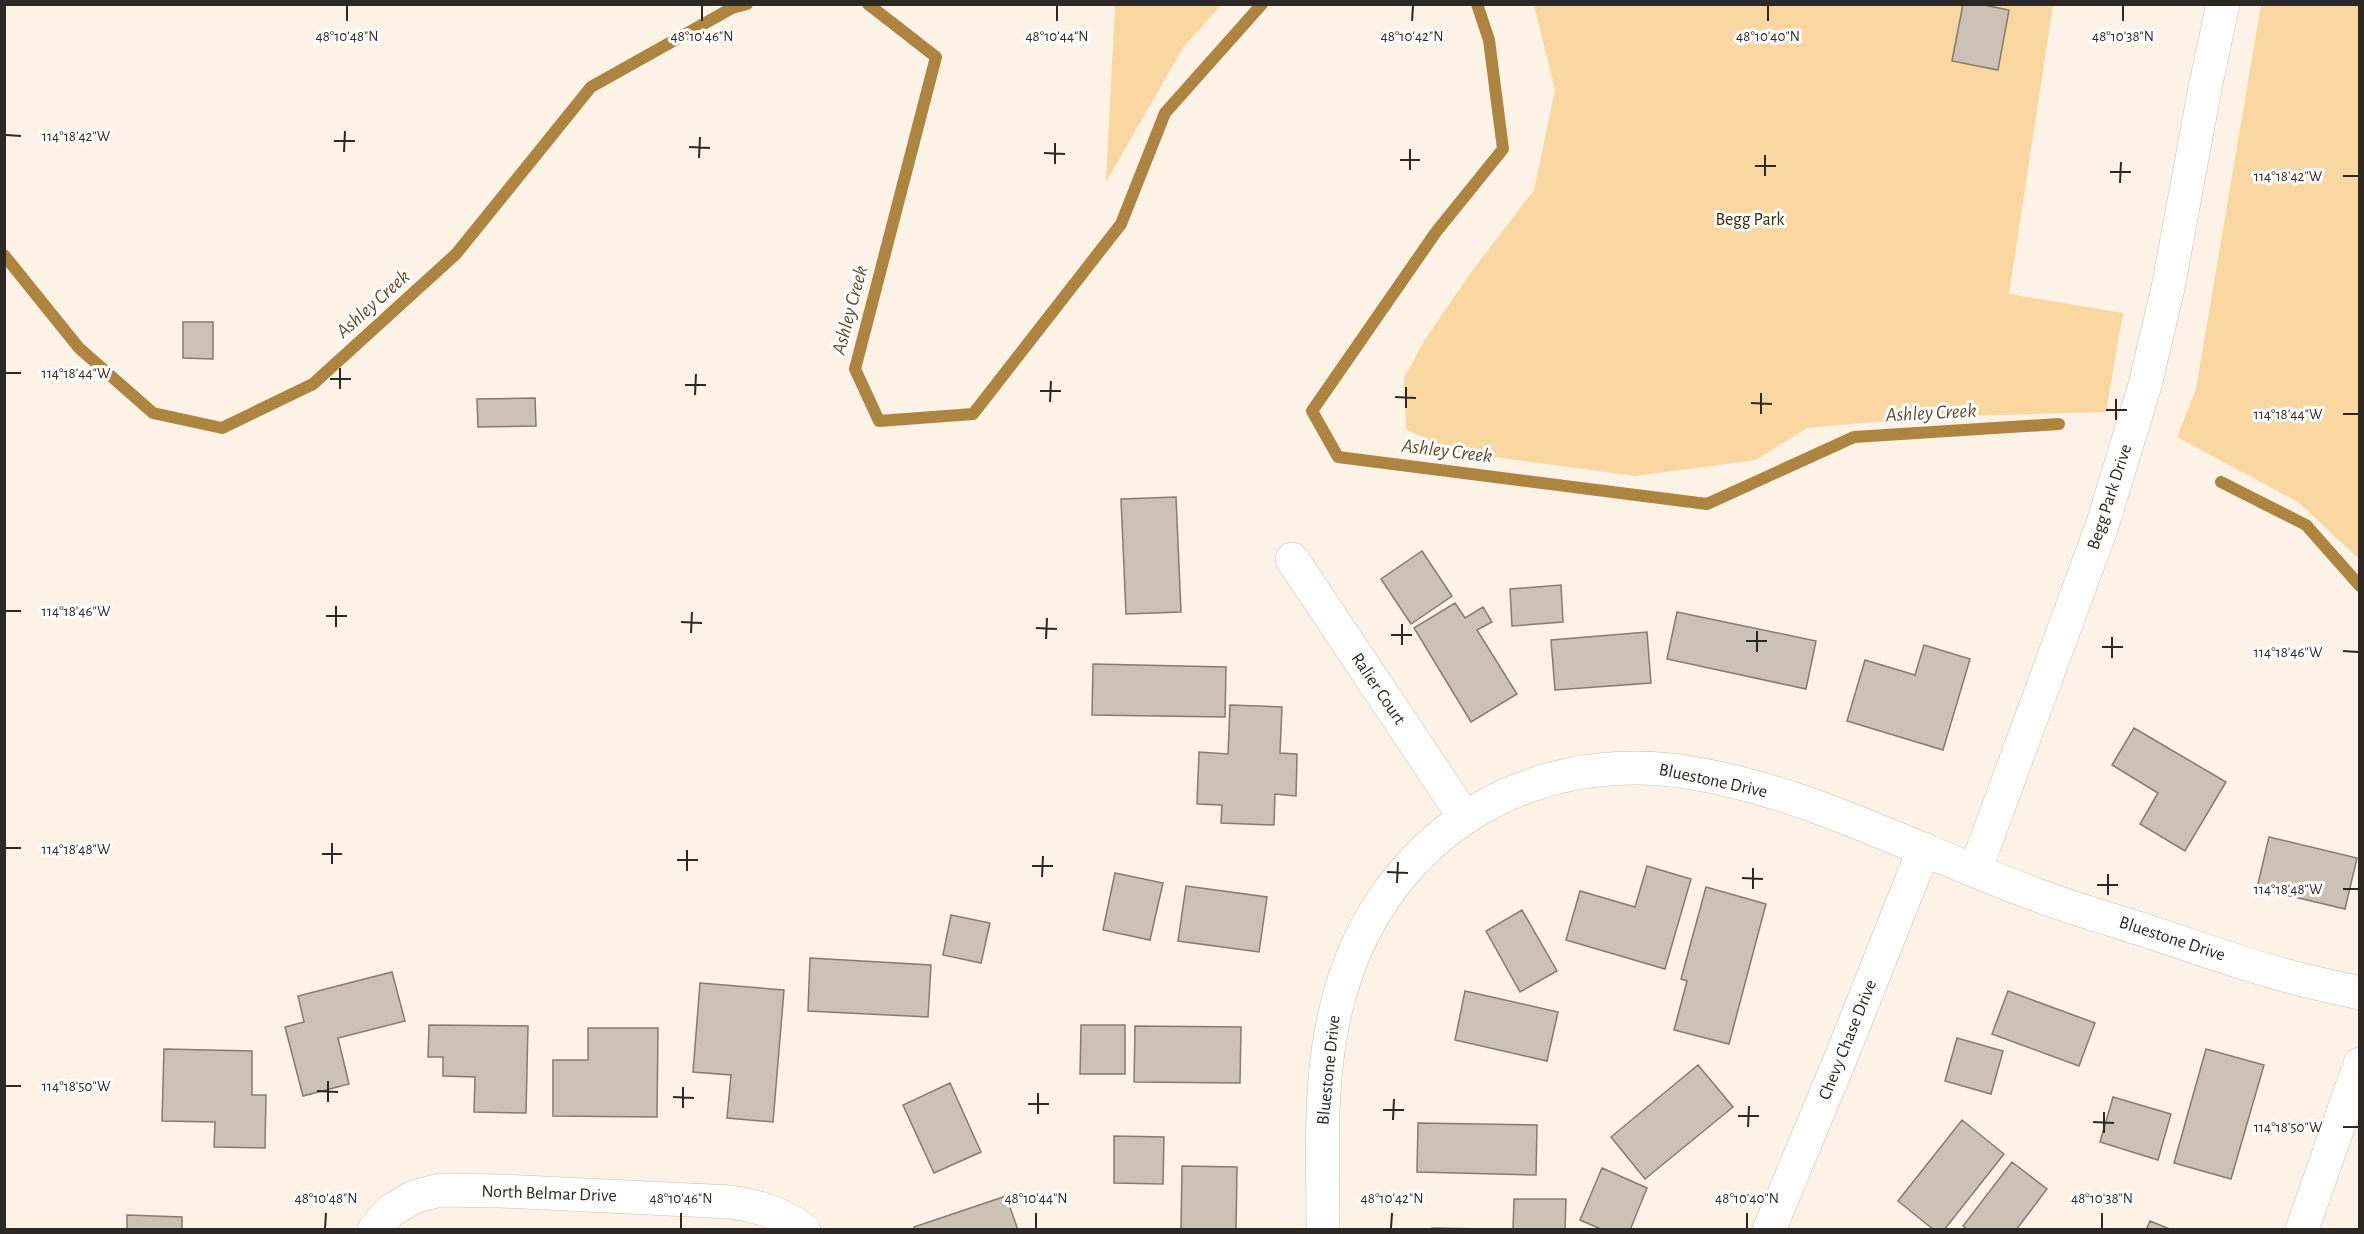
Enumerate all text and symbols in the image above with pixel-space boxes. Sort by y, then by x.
text: 48°10'48"N [315,29,379,44]
text: 48°10'46"N [670,29,734,44]
text: 48°10'44"N [1025,29,1089,44]
text: 48°10'42"N [1381,29,1443,44]
text: 48°10'40"N [1736,29,1800,44]
text: 48°10'38"N [2092,29,2154,44]
text: 114°18'42"W [42,129,111,144]
text: 114°18'42"W [2254,169,2323,184]
park label: Begg Park [1715,211,1785,229]
water label: Ashley Creek [828,264,871,357]
water label: Ashley Creek [332,266,413,342]
text: 114°18'44"W [42,366,111,381]
water label: Ashley Creek [1884,401,1977,425]
text: 114°18'44"W [2254,407,2323,422]
water label: Ashley Creek [1400,435,1493,466]
street label: Begg Park Drive [2085,442,2135,552]
text: 114°18'46"W [42,604,111,619]
text: 114°18'46"W [2254,645,2323,660]
street label: Ralier Court [1348,650,1409,728]
street label: Bluestone Drive [1657,761,1769,801]
text: 114°18'48"W [42,842,111,857]
text: 114°18'48"W [2254,882,2323,897]
street label: Bluestone Drive [2117,913,2227,965]
street label: Chevy Chase Drive [1816,977,1880,1103]
street label: Bluestone Drive [1314,1014,1344,1126]
text: 114°18'50"W [42,1079,111,1094]
text: 114°18'50"W [2254,1120,2323,1135]
street label: North Belmar Drive [481,1183,617,1205]
text: 48°10'48"N [294,1191,358,1206]
text: 48°10'46"N [649,1191,713,1206]
text: 48°10'44"N [1004,1191,1068,1206]
text: 48°10'42"N [1361,1191,1423,1206]
text: 48°10'40"N [1715,1191,1779,1206]
text: 48°10'38"N [2071,1191,2133,1206]

